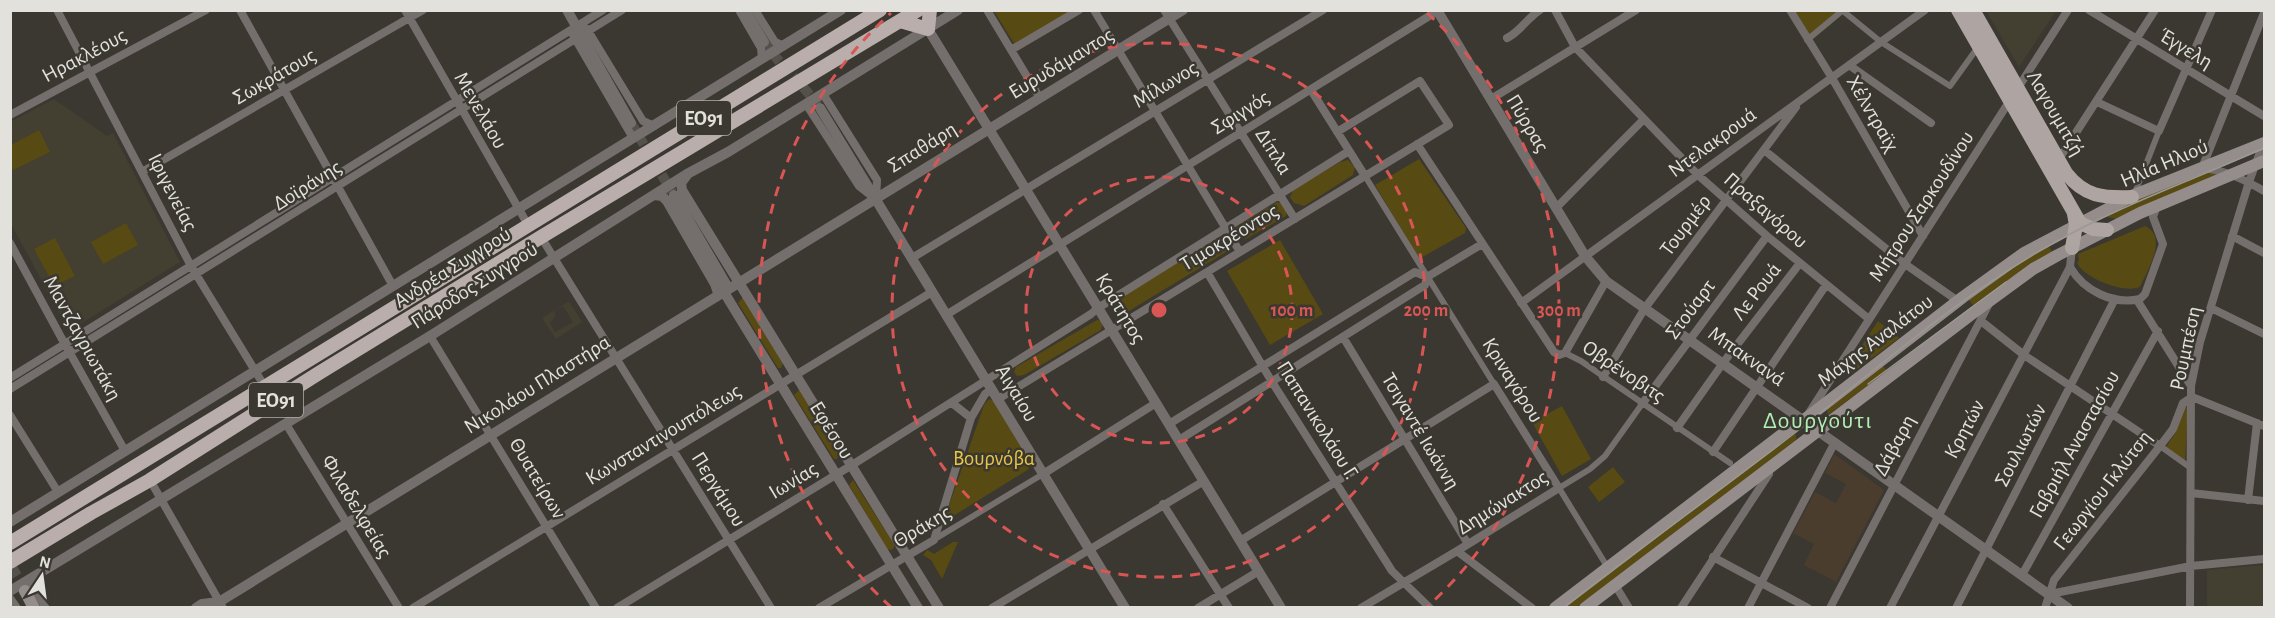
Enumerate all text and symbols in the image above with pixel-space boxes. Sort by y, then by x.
street label: Ευρυδάμαντος [1005,24,1117,103]
street label: Έγγελη [2155,24,2216,73]
street label: Ηρακλέους [39,25,130,86]
street label: Σωκράτους [229,44,319,108]
street label: Μίλωνος [1129,57,1201,112]
street label: Λαγουμιτζή [2023,67,2088,159]
street label: Μενελάου [450,68,511,152]
street label: Χέλντραϊχ [1843,72,1903,155]
street label: Σφιγγός [1207,87,1273,138]
street label: Πύρρας [1502,91,1553,156]
road number: ΕΟ91 [677,101,731,135]
street label: Ντελακρουά [1664,104,1760,181]
street label: Σπαθάρη [884,118,960,177]
street label: Δίπλα [1251,124,1296,178]
street label: Μήτρου Σαρκουδίνου [1865,127,1978,285]
street label: Ηλία Ηλιού [2117,136,2211,191]
street label: Ιφιγενείας [144,150,201,234]
street label: Δοϊράνης [269,156,345,214]
street label: Πραξαγόρου [1719,169,1812,253]
street label: Τουρμέρ [1656,191,1715,260]
street label: Τιμοκρέοντος [1176,200,1282,275]
street label: Ανδρέα Συγγρού [390,223,514,312]
street label: Πάροδος Συγγρού [407,238,541,333]
street label: Λε Ρουά [1728,259,1785,324]
street label: Κράτητος [1092,270,1150,347]
street label: Μαντζαγριωτάκη [40,272,126,404]
street label: Στούαρτ [1661,276,1719,343]
street label: Μάχης Αναλάτου [1814,290,1937,390]
centre of rings [1149,300,1169,320]
text: 100 m [1271,302,1313,320]
text: 200 m [1404,302,1448,320]
text: 300 m [1537,302,1581,320]
street label: Ρουμπέση [2166,304,2205,392]
street label: Μπακνανά [1705,322,1789,390]
street label: Νικολάου Πλαστήρα [461,331,614,438]
street label: Κριναγόρου [1478,334,1547,426]
street label: Οβρένοβιτς [1579,336,1669,407]
street label: Παπανικολάου Γ. [1273,358,1362,483]
street label: Αιγαίου [992,361,1042,425]
street label: Γαβριήλ Αναστασίου [2025,367,2124,521]
street label: Τσιγαντέ Ιωάννη [1378,369,1464,493]
street label: Κωνσταντινουπόλεως [582,380,744,489]
road number: ΕΟ91 [249,383,303,417]
street label: Κρητών [1940,396,1989,462]
street label: Εφέσου [806,398,857,463]
street label: Σουλιωτών [1991,400,2050,490]
district label: Δουργούτι [1763,409,1873,433]
street label: Δάβαρη [1870,411,1919,479]
street label: Γεωργίου Γκλύτση [2049,426,2156,554]
street label: Θυατείρων [505,434,570,523]
street label: Περγάμου [687,448,750,530]
park label: Βουρνόβα [953,448,1035,469]
street label: Φιλαδελφείας [318,451,396,562]
street label: Ιωνίας [765,458,821,503]
street label: Δημώνακτος [1453,466,1551,538]
street label: Θράκης [890,501,955,552]
north arrow [12,546,72,606]
text: N [38,553,52,571]

